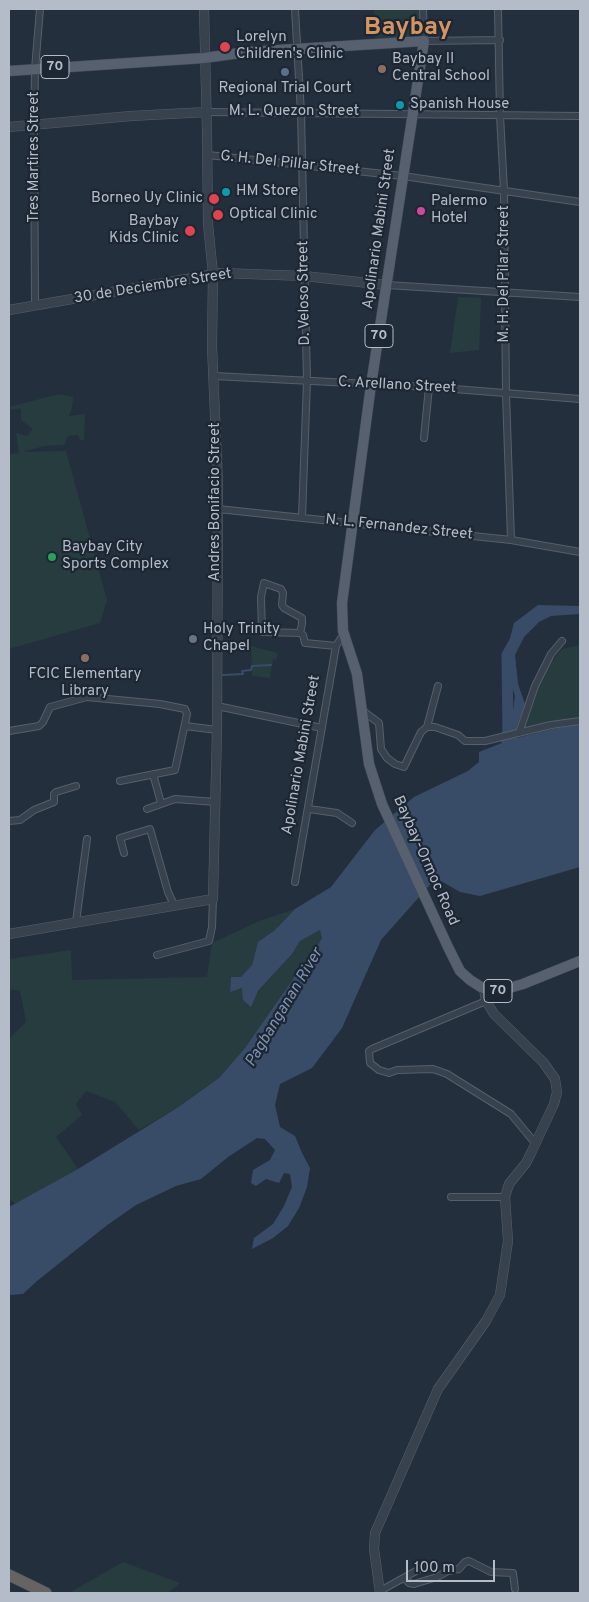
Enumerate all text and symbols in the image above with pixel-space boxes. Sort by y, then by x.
district label: Baybay [364,14,452,44]
place label: Lorelyn Children's Clinic [236,29,343,64]
marker: Lorelyn Children's Clinic [218,40,232,54]
place label: Baybay II Central School [392,51,490,86]
road number: 70 [41,56,69,78]
marker: Baybay II Central School [376,63,388,75]
marker: Regional Trial Court [279,66,291,78]
place label: Regional Trial Court [218,80,352,98]
street label: Tres Martires Street [26,91,44,223]
place label: Spanish House [410,96,509,114]
marker: Spanish House [394,99,406,111]
street label: M. L. Quezon Street [229,103,359,121]
street label: G. H. Del Pillar Street [219,148,361,180]
street label: Apolinario Mabini Street [360,148,400,310]
place label: HM Store [236,183,298,201]
marker: HM Store [220,186,232,198]
place label: Borneo Uy Clinic [91,190,203,208]
marker: Borneo Uy Clinic [207,192,221,206]
place label: Palermo Hotel [431,193,487,228]
marker: Palermo Hotel [415,205,427,217]
street label: M. H. Del Pilar Street [496,205,514,343]
place label: Optical Clinic [229,206,317,224]
marker: Optical Clinic [211,208,225,222]
place label: Baybay Kids Clinic [109,213,179,248]
marker: Baybay Kids Clinic [183,224,197,238]
street label: D. Veloso Street [295,240,315,346]
street label: 30 de Deciembre Street [73,266,233,308]
road number: 70 [365,324,393,348]
street label: C. Arellano Street [337,374,457,398]
street label: Andres Bonifacio Street [207,422,225,582]
street label: N. L. Fernandez Street [324,511,474,545]
place label: Baybay City Sports Complex [62,539,169,574]
marker: Baybay City Sports Complex [46,551,58,563]
place label: Holy Trinity Chapel [203,621,280,656]
marker: Holy Trinity Chapel [187,633,199,645]
marker: FCIC Elementary Library [79,652,91,664]
place label: FCIC Elementary Library [28,666,142,701]
street label: Apolinario Mabini Street [279,674,325,836]
street label: Baybay-Ormoc Road [388,793,462,929]
water label: Pagbanganan River [242,945,328,1071]
road number: 70 [484,979,512,1002]
scale bar [409,1550,498,1582]
text: 100 m [414,1559,455,1578]

